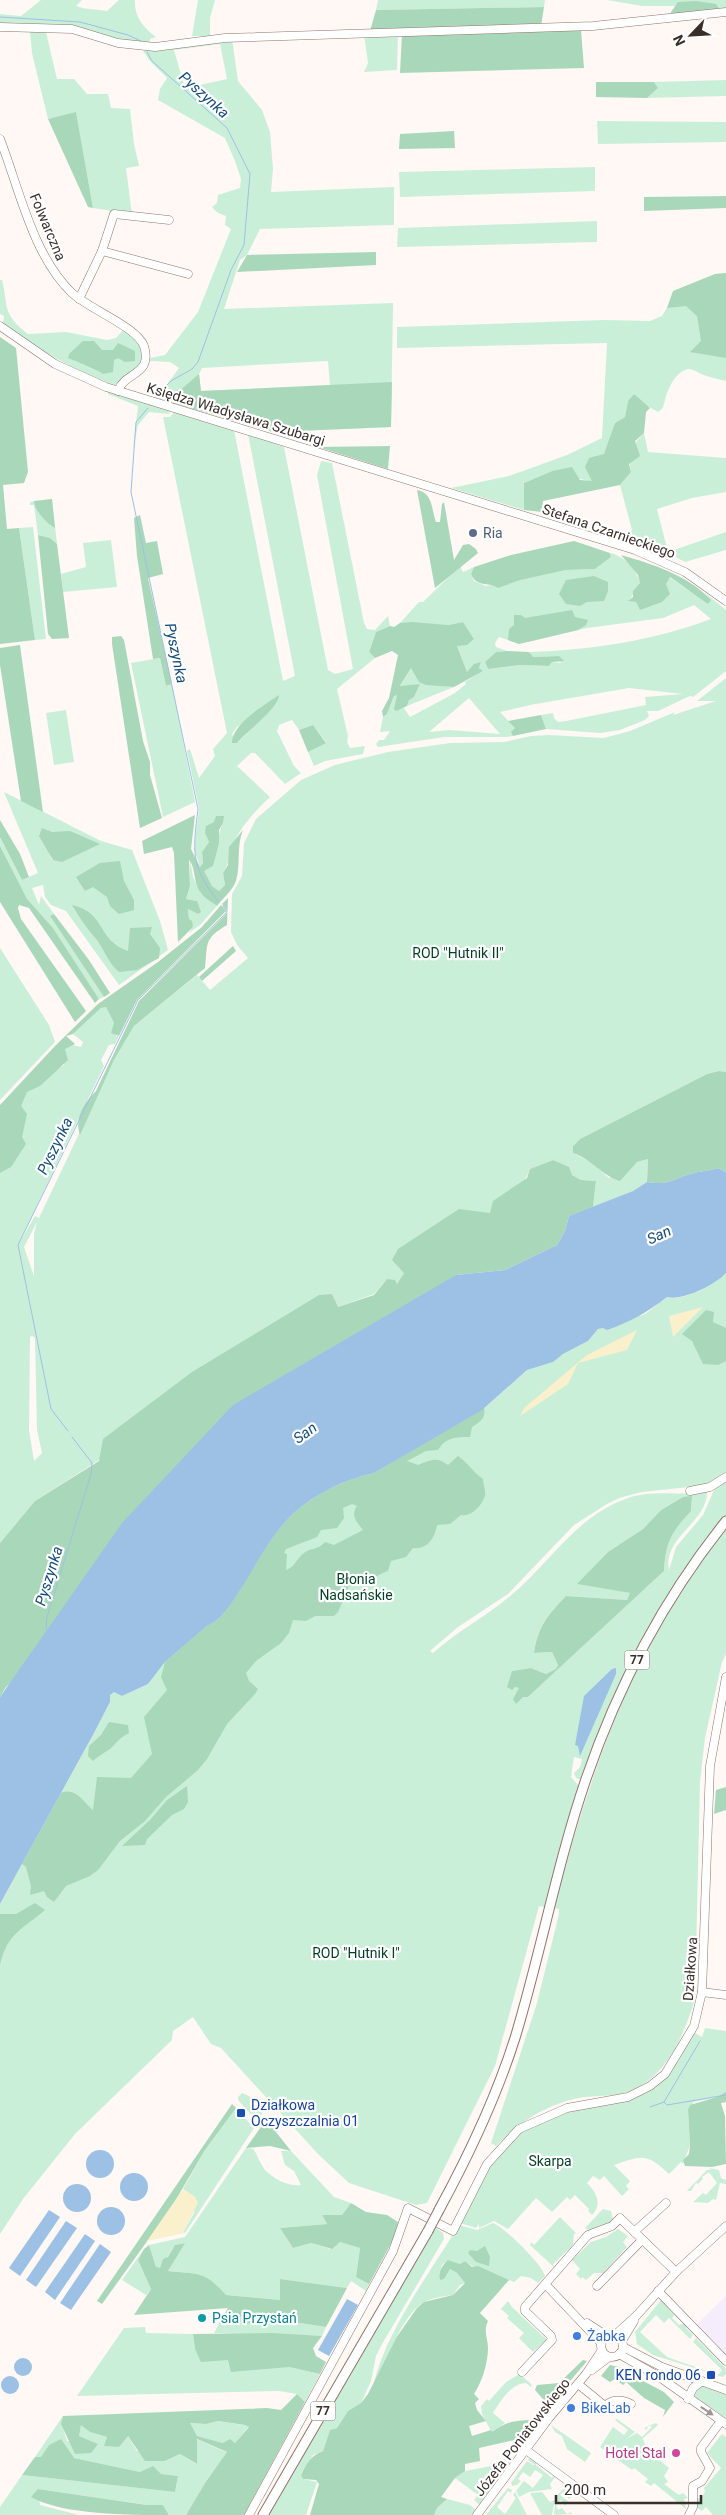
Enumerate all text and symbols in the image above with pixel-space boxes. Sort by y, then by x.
north arrow [666,10,716,60]
text: N [670,33,689,48]
water label: Pyszynka [175,68,233,122]
street label: Folwarczna [27,191,69,263]
street label: Księdza Władysława Szubargi [145,379,327,449]
street label: Stefana Czarnieckiego [540,501,678,561]
place label: Ria [483,525,503,541]
marker: Ria [467,527,479,539]
water label: Pyszynka [161,621,191,685]
park label: ROD "Hutnik II" [412,945,504,961]
water label: Pyszynka [34,1115,77,1177]
water label: San [644,1222,674,1248]
water label: San [290,1418,320,1448]
water label: Pyszynka [31,1544,67,1608]
park label: Błonia Nadsańskie [319,1571,393,1603]
road number: 77 [624,1650,650,1670]
street label: Działkowa [680,1936,700,2002]
park label: ROD "Hutnik I" [312,1945,400,1961]
place label: Działkowa Oczyszczalnia 01 [251,2097,359,2129]
marker: Działkowa Oczyszczalnia 01 [235,2107,247,2119]
park label: Skarpa [528,2153,572,2169]
place label: Psia Przystań [212,2310,297,2326]
marker: Psia Przystań [196,2312,208,2324]
place label: Żabka [587,2328,626,2344]
marker: Żabka [571,2330,583,2342]
place label: KEN rondo 06 [615,2367,701,2383]
marker: KEN rondo 06 [705,2369,717,2381]
street label: Józefa Poniatowskiego [471,2375,573,2499]
place label: BikeLab [581,2400,631,2416]
road number: 77 [310,2402,336,2420]
marker: BikeLab [565,2402,577,2414]
one-way arrow [700,2406,714,2416]
place label: Hotel Stal [605,2445,666,2461]
marker: Hotel Stal [670,2447,682,2459]
scale bar [556,2472,701,2504]
text: 200 m [564,2481,606,2499]

